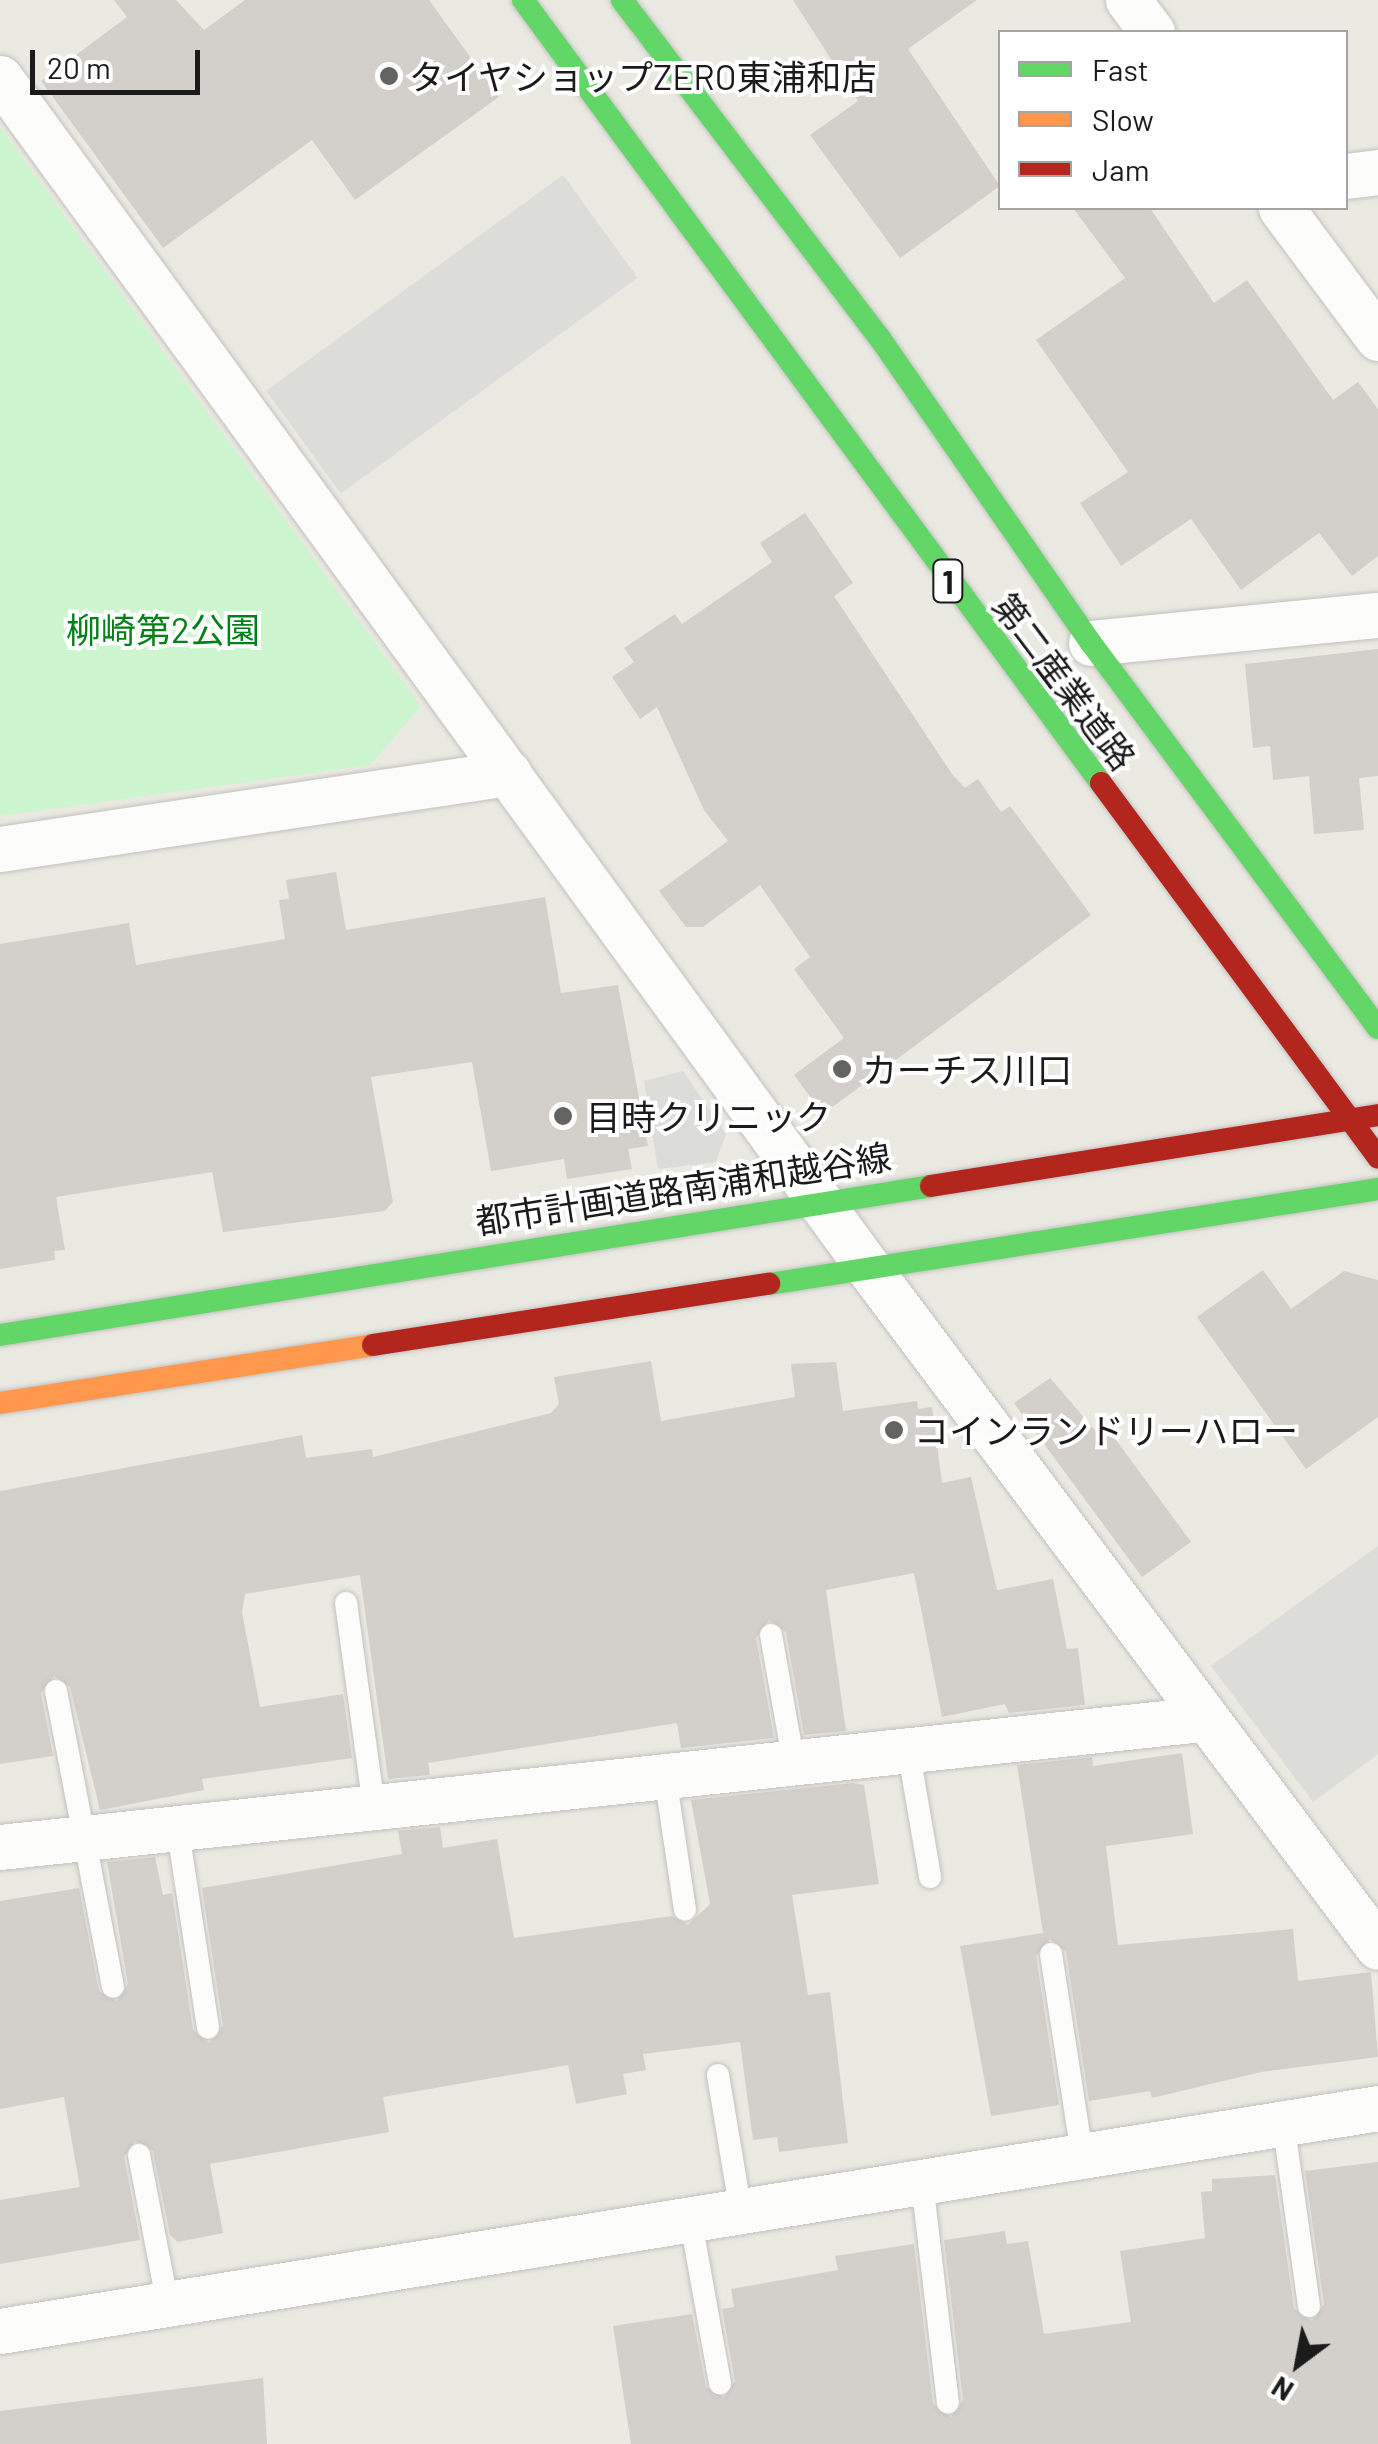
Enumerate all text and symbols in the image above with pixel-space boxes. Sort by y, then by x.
scale bar [35,30,205,92]
legend [998,30,1348,210]
text: 20 m [47,49,111,85]
text: Fast [1092,51,1149,87]
place label: タイヤショップZERO東浦和店 [409,55,878,97]
marker: タイヤショップZERO東浦和店 [378,65,400,87]
text: Slow [1092,101,1154,137]
text: Jam [1092,151,1149,187]
road number: 1 [930,554,966,608]
street label: 第二産業道路 [985,585,1145,777]
park label: 柳崎第2公園 [66,608,260,650]
place label: カーチス川口 [862,1048,1072,1090]
marker: カーチス川口 [831,1058,853,1080]
place label: 目時クリニック [586,1095,831,1137]
marker: 目時クリニック [550,1103,576,1129]
street label: 都市計画道路南浦和越谷線 [472,1134,894,1242]
place label: コインランドリーハロー [914,1409,1299,1451]
marker: コインランドリーハロー [883,1419,905,1441]
north arrow [1248,2314,1348,2414]
text: N [1265,2370,1299,2409]

